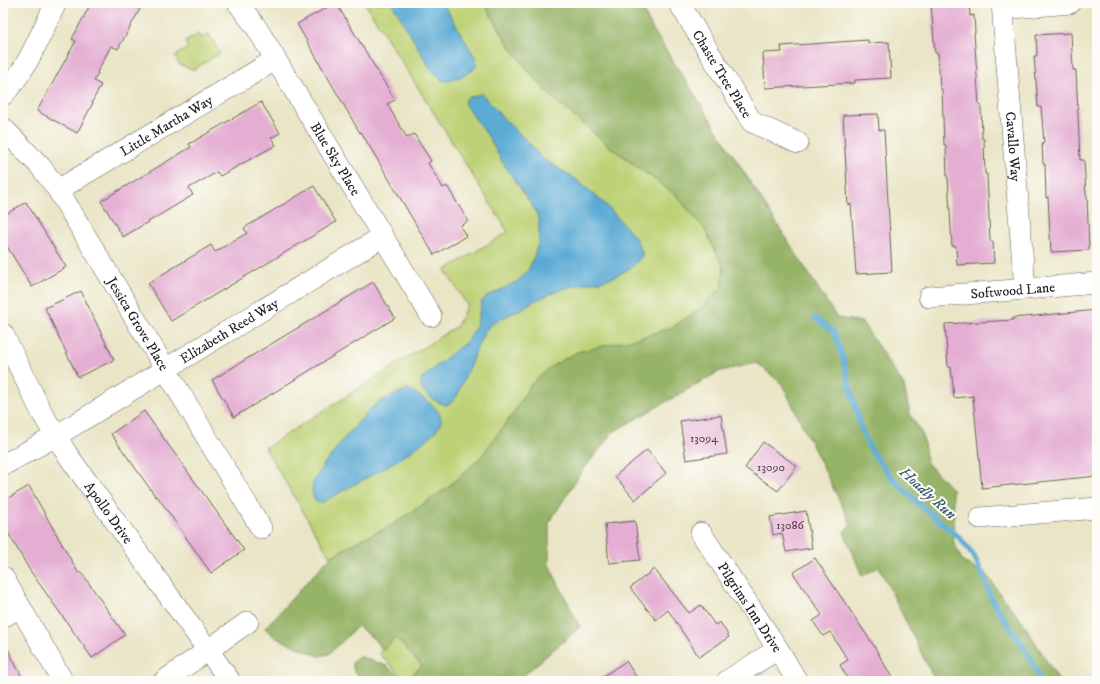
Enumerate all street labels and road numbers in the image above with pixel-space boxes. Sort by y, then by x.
street label: Chaste Tree Place [688,27,755,122]
street label: Little Martha Way [117,91,217,161]
street label: Cavallo Way [1001,111,1024,183]
street label: Blue Sky Place [306,119,364,199]
street label: Jessica Grove Place [101,272,173,374]
street label: Softwood Lane [970,279,1056,304]
street label: Elizabeth Reed Way [177,294,282,368]
street label: Apollo Drive [80,478,137,548]
street label: Pilgrims Inn Drive [713,559,786,656]

